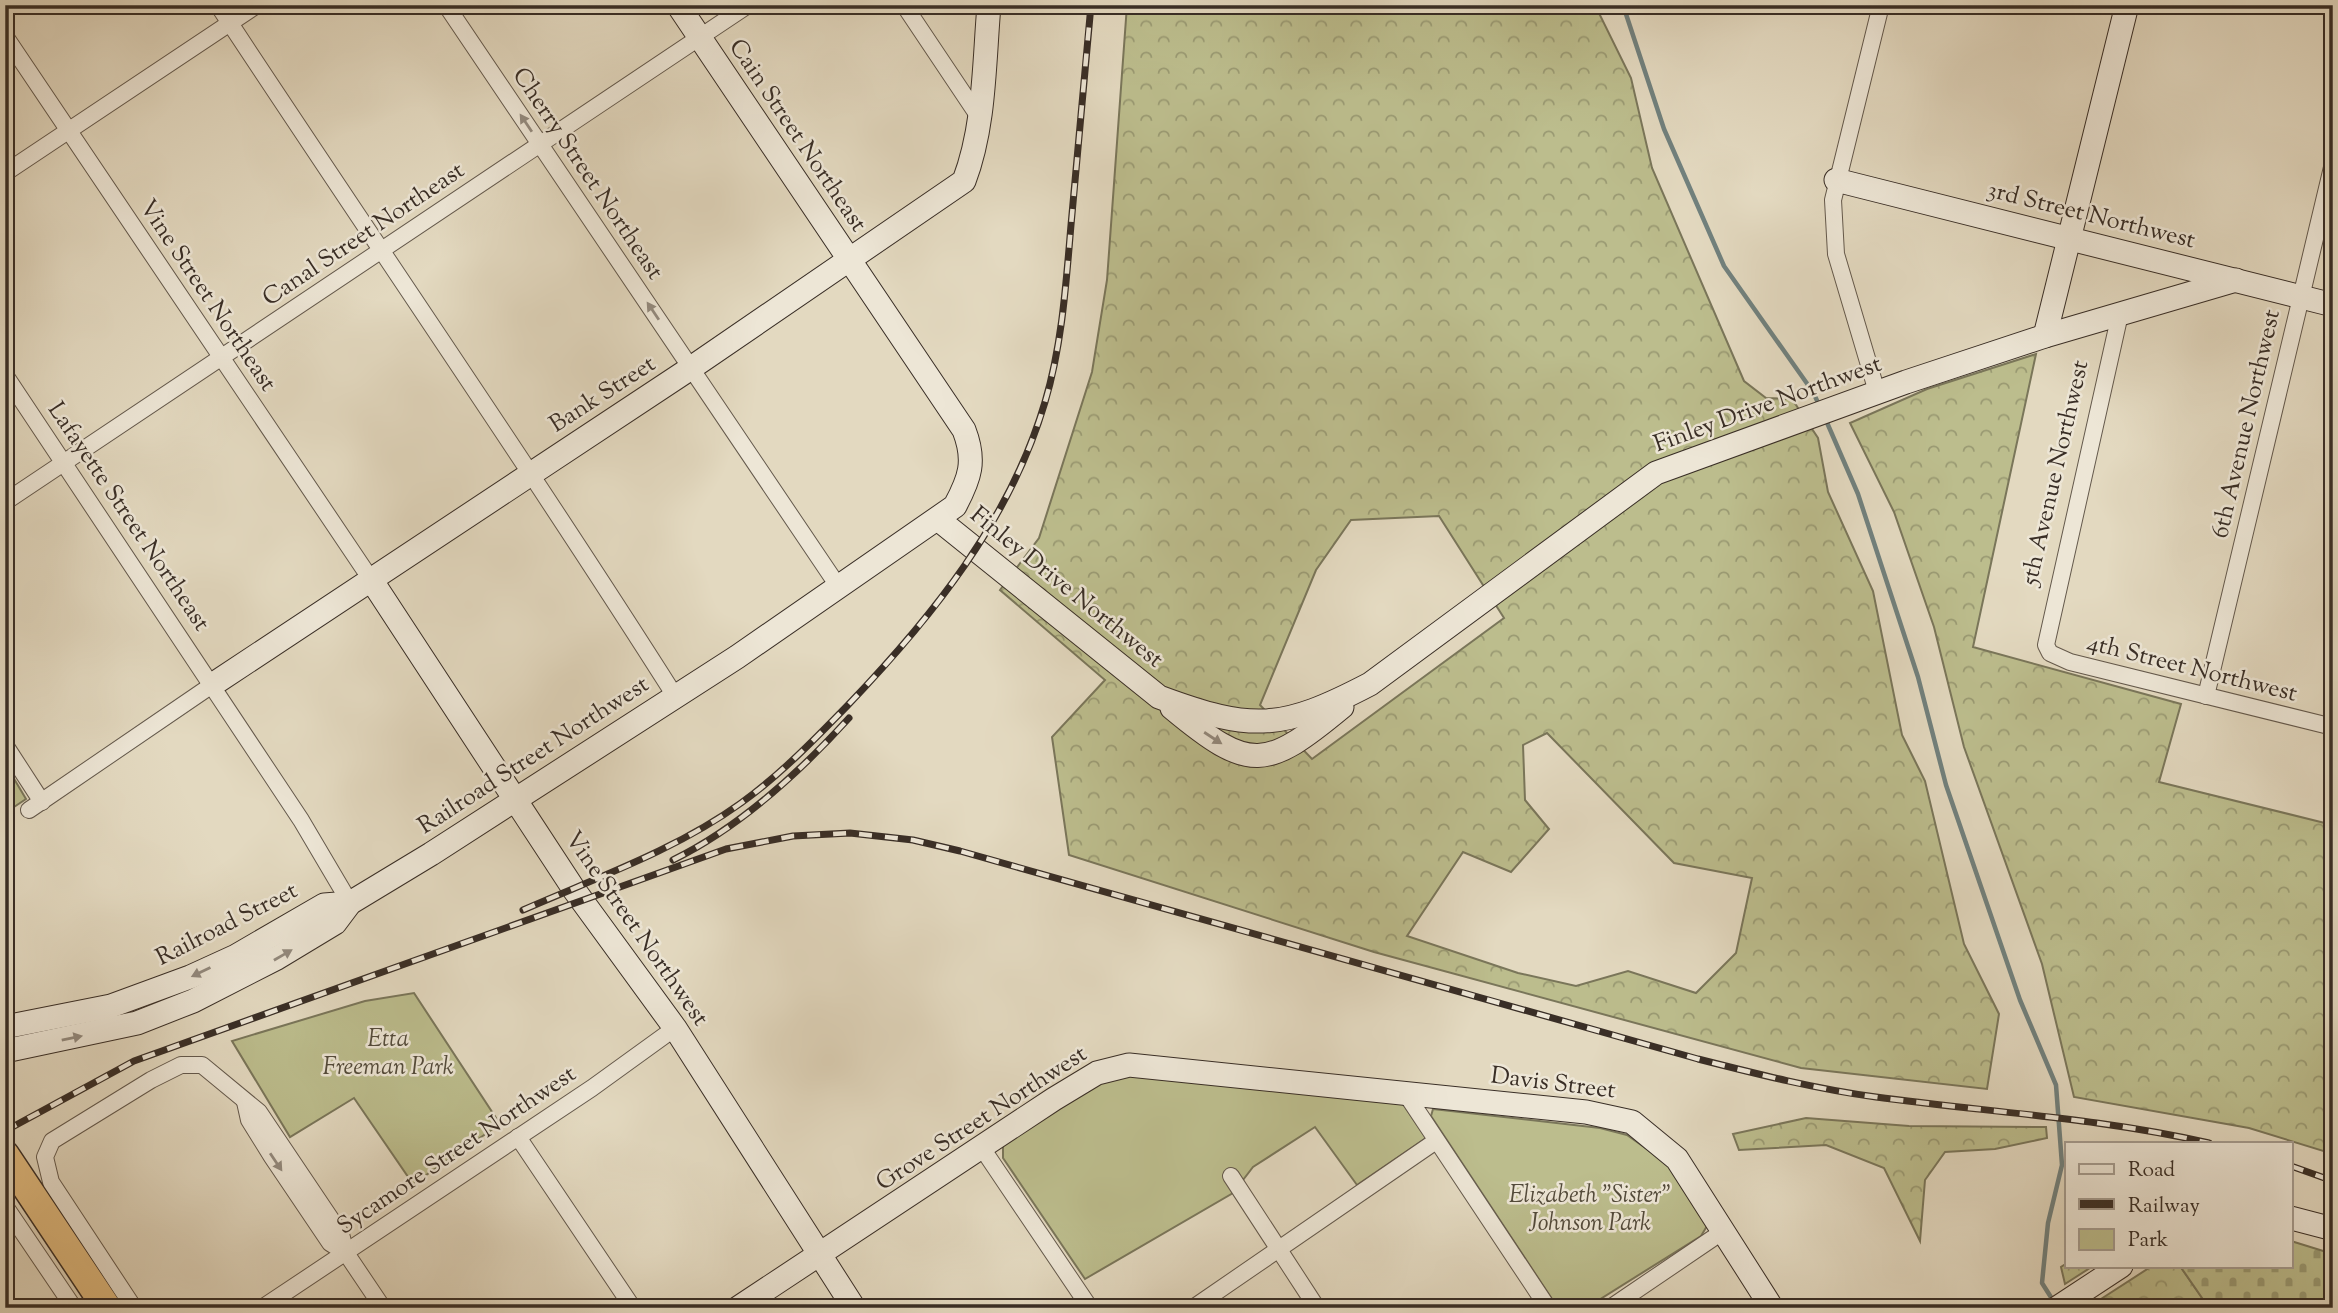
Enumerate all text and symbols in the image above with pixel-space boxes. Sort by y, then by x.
street label: Cain Street Northeast [720,33,874,239]
street label: Cherry Street Northeast [503,61,671,287]
one-way arrow [520,113,533,132]
street label: Canal Street Northeast [256,155,472,315]
street label: 3rd Street Northwest [1983,174,2199,258]
street label: Vine Street Northeast [130,193,284,399]
one-way arrow [646,302,660,320]
street label: 6th Avenue Northwest [2204,306,2290,542]
street label: Bank Street [543,348,663,442]
street label: Finley Drive Northwest [1649,348,1887,462]
street label: 5th Avenue Northwest [2013,357,2098,591]
street label: Lafayette Street Northeast [38,396,218,638]
street label: Finley Drive Northwest [962,499,1170,677]
street label: 4th Street Northwest [2083,626,2301,712]
street label: Railroad Street Northwest [412,668,656,844]
one-way arrow [1203,732,1223,745]
street label: Vine Street Northwest [556,825,716,1033]
street label: Railroad Street [150,875,304,975]
one-way arrow [273,949,292,961]
one-way arrow [191,967,211,978]
park label: Etta Freeman Park [322,1023,454,1085]
one-way arrow [61,1032,83,1043]
street label: Grove Street Northwest [870,1038,1094,1200]
street label: Sycamore Street Northwest [331,1058,583,1244]
street label: Davis Street [1489,1059,1617,1109]
legend [2065,1142,2292,1268]
one-way arrow [269,1153,283,1171]
text: Road [2128,1156,2175,1186]
park label: Elizabeth "Sister" Johnson Park [1509,1179,1671,1241]
text: Railway [2128,1192,2200,1222]
text: Park [2128,1226,2169,1256]

